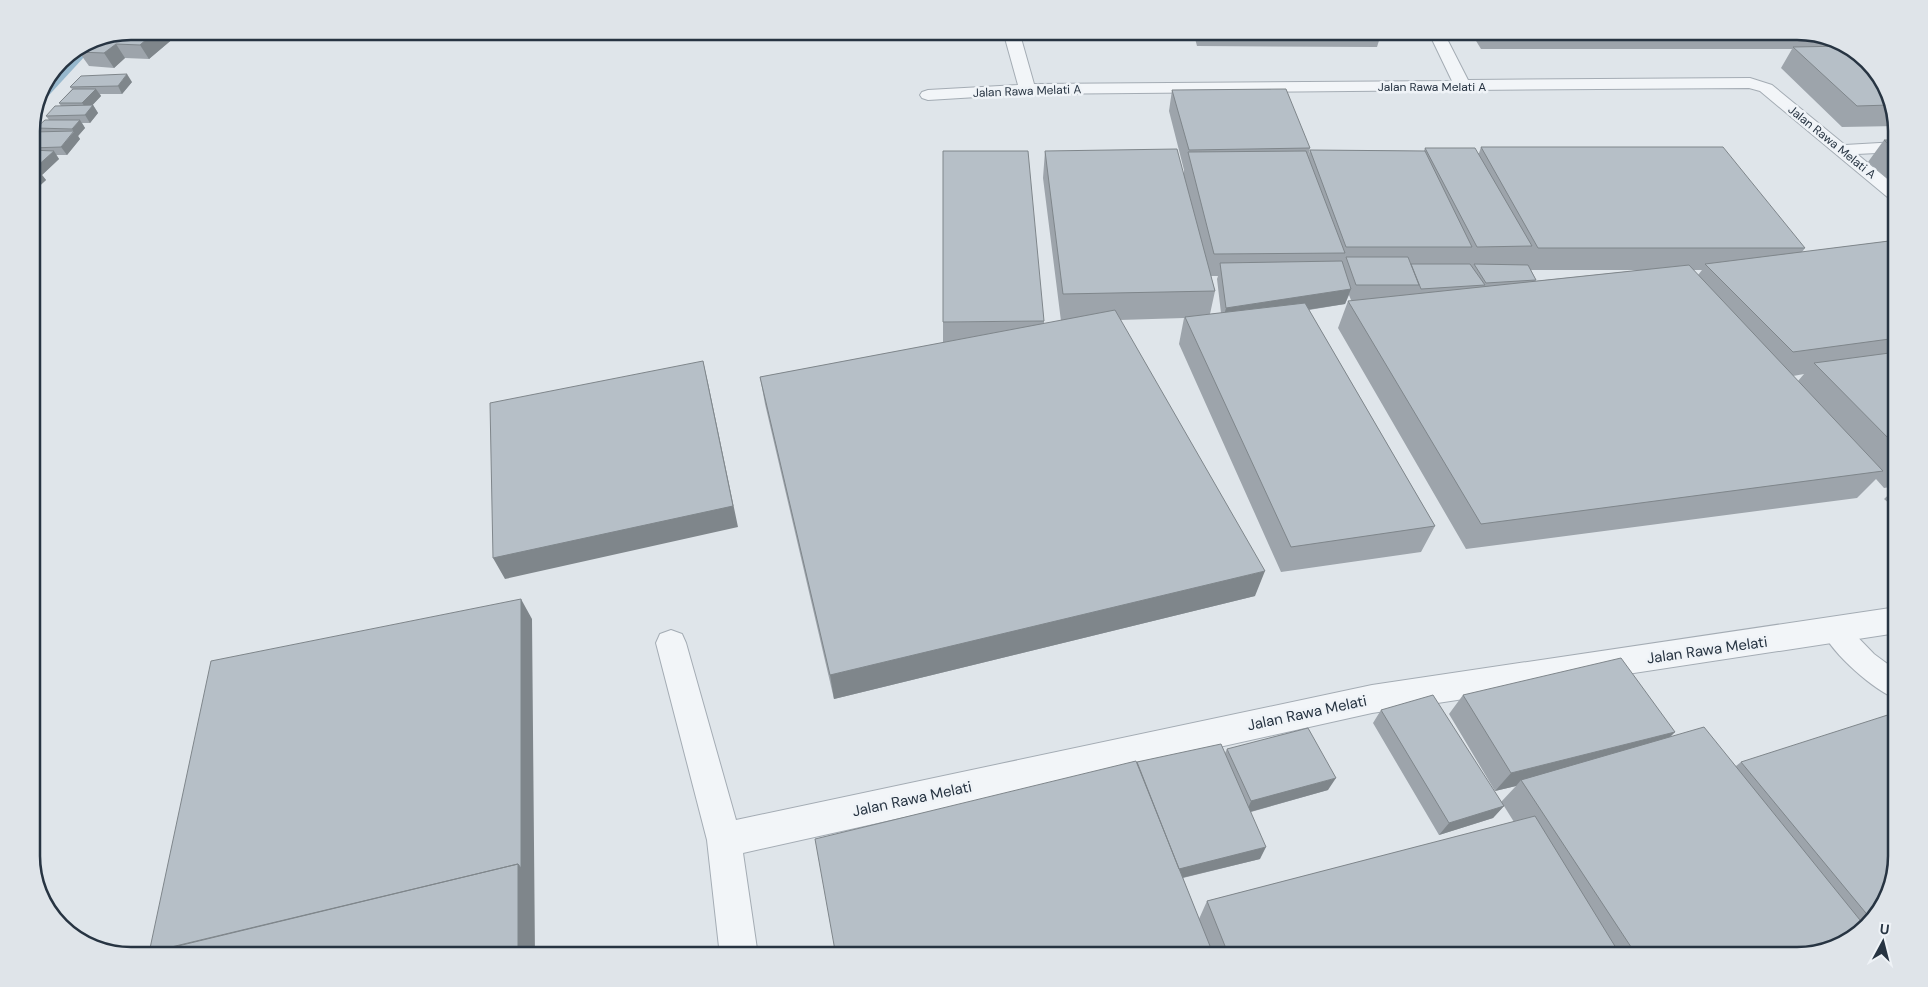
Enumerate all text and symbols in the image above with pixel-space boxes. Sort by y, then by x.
street label: Jalan Rawa Melati A [1378,79,1486,95]
street label: Jalan Rawa Melati A [972,81,1082,101]
street label: Jalan Rawa Melati A [1785,102,1879,182]
street label: Jalan Rawa Melati [1645,632,1769,668]
street label: Jalan Rawa Melati [1245,691,1369,735]
street label: Jalan Rawa Melati [850,777,974,821]
north arrow [1858,917,1908,967]
text: U [1879,920,1890,939]

